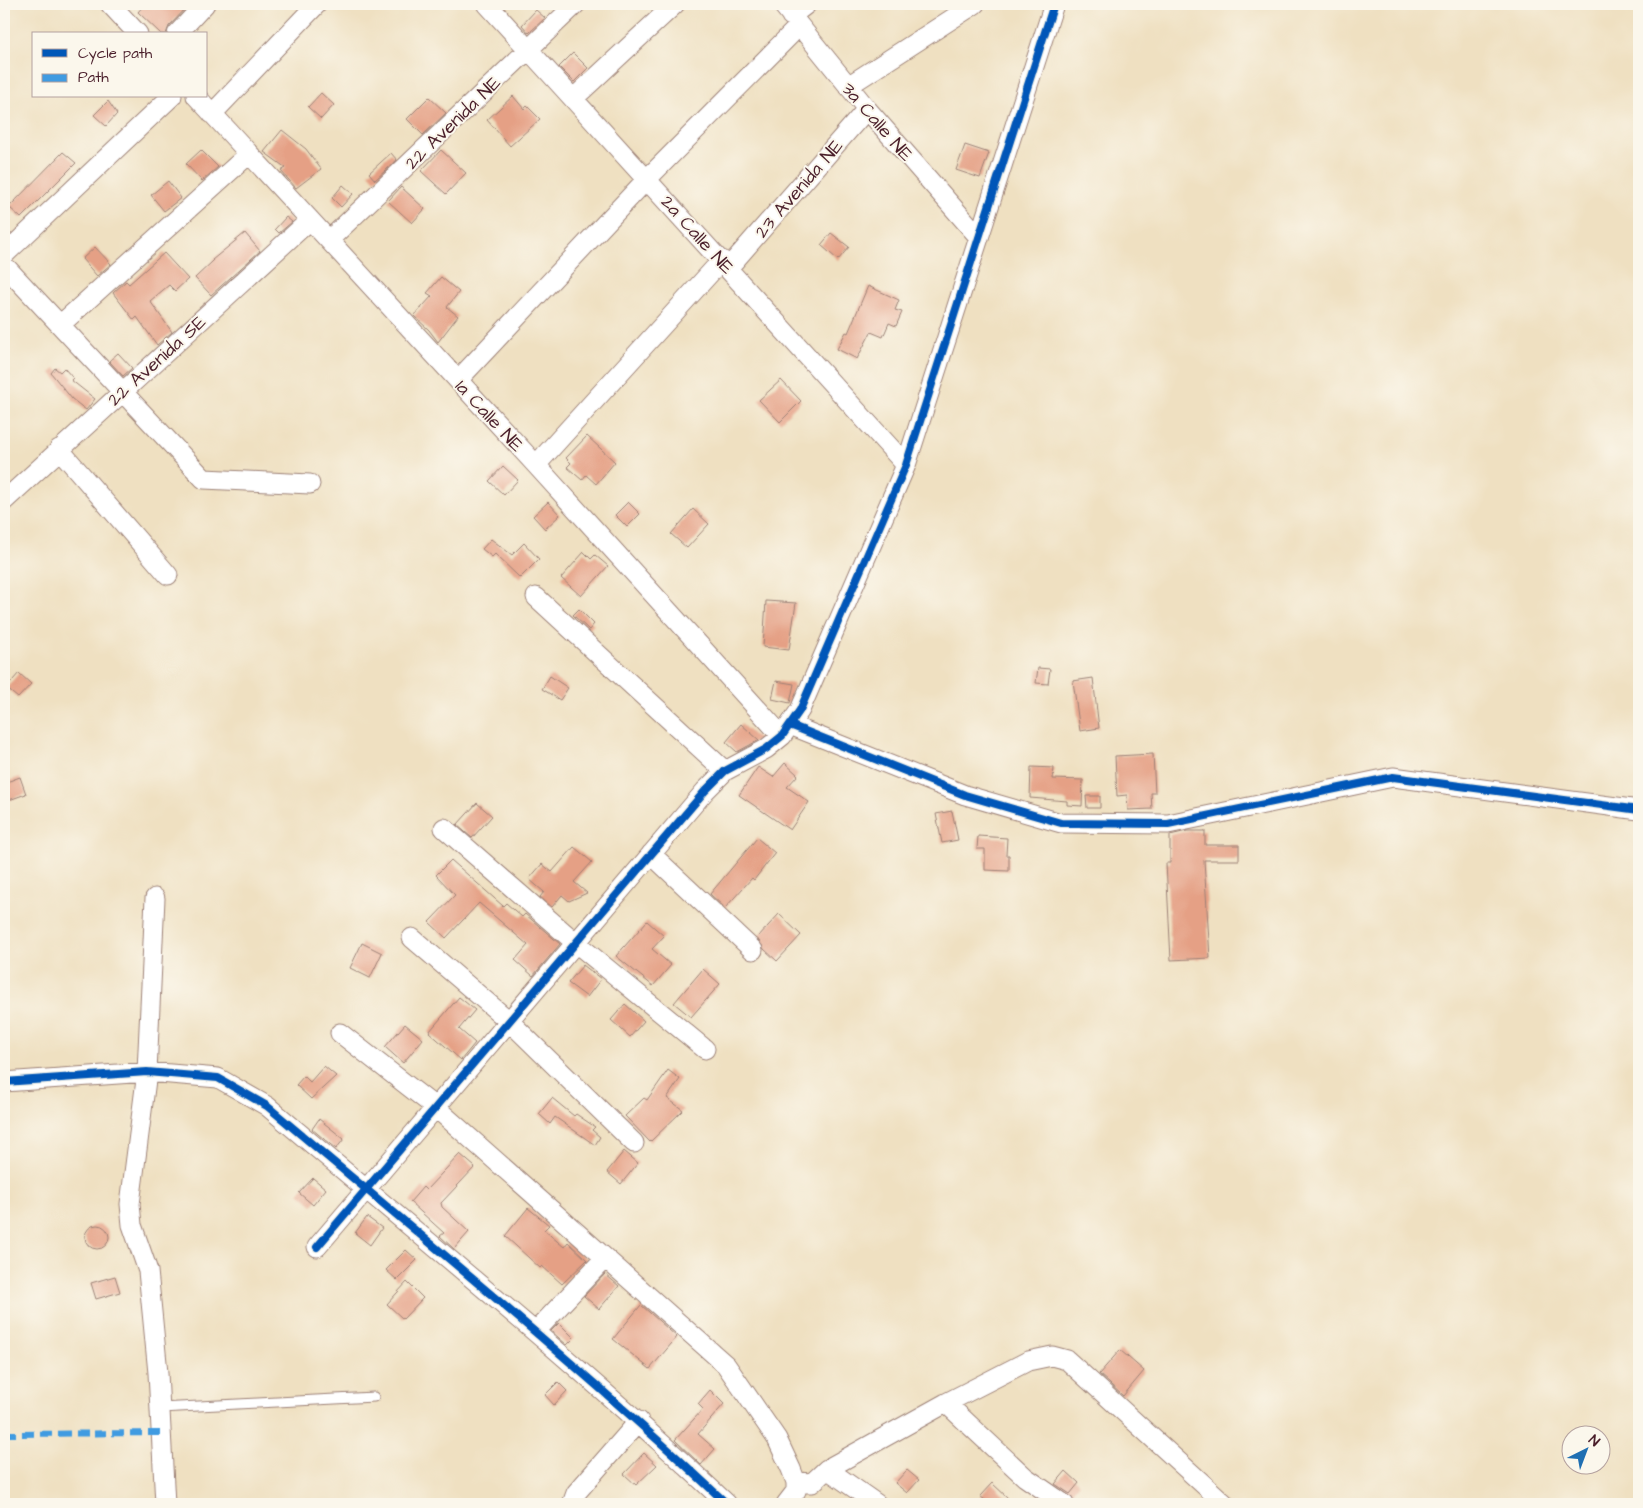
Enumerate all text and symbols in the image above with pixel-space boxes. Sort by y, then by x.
legend [32,32,208,98]
text: Cycle path [78,43,153,65]
text: Path [78,67,109,88]
street label: 22 Avenida NE [399,70,507,176]
street label: 3a Calle NE [835,76,919,167]
street label: 23 Avenida NE [749,134,850,244]
street label: 2a Calle NE [654,189,740,281]
street label: 22 Avenida SE [102,309,212,413]
street label: 1a Calle NE [448,374,529,458]
north arrow [1560,1426,1610,1476]
text: N [1584,1431,1604,1452]

